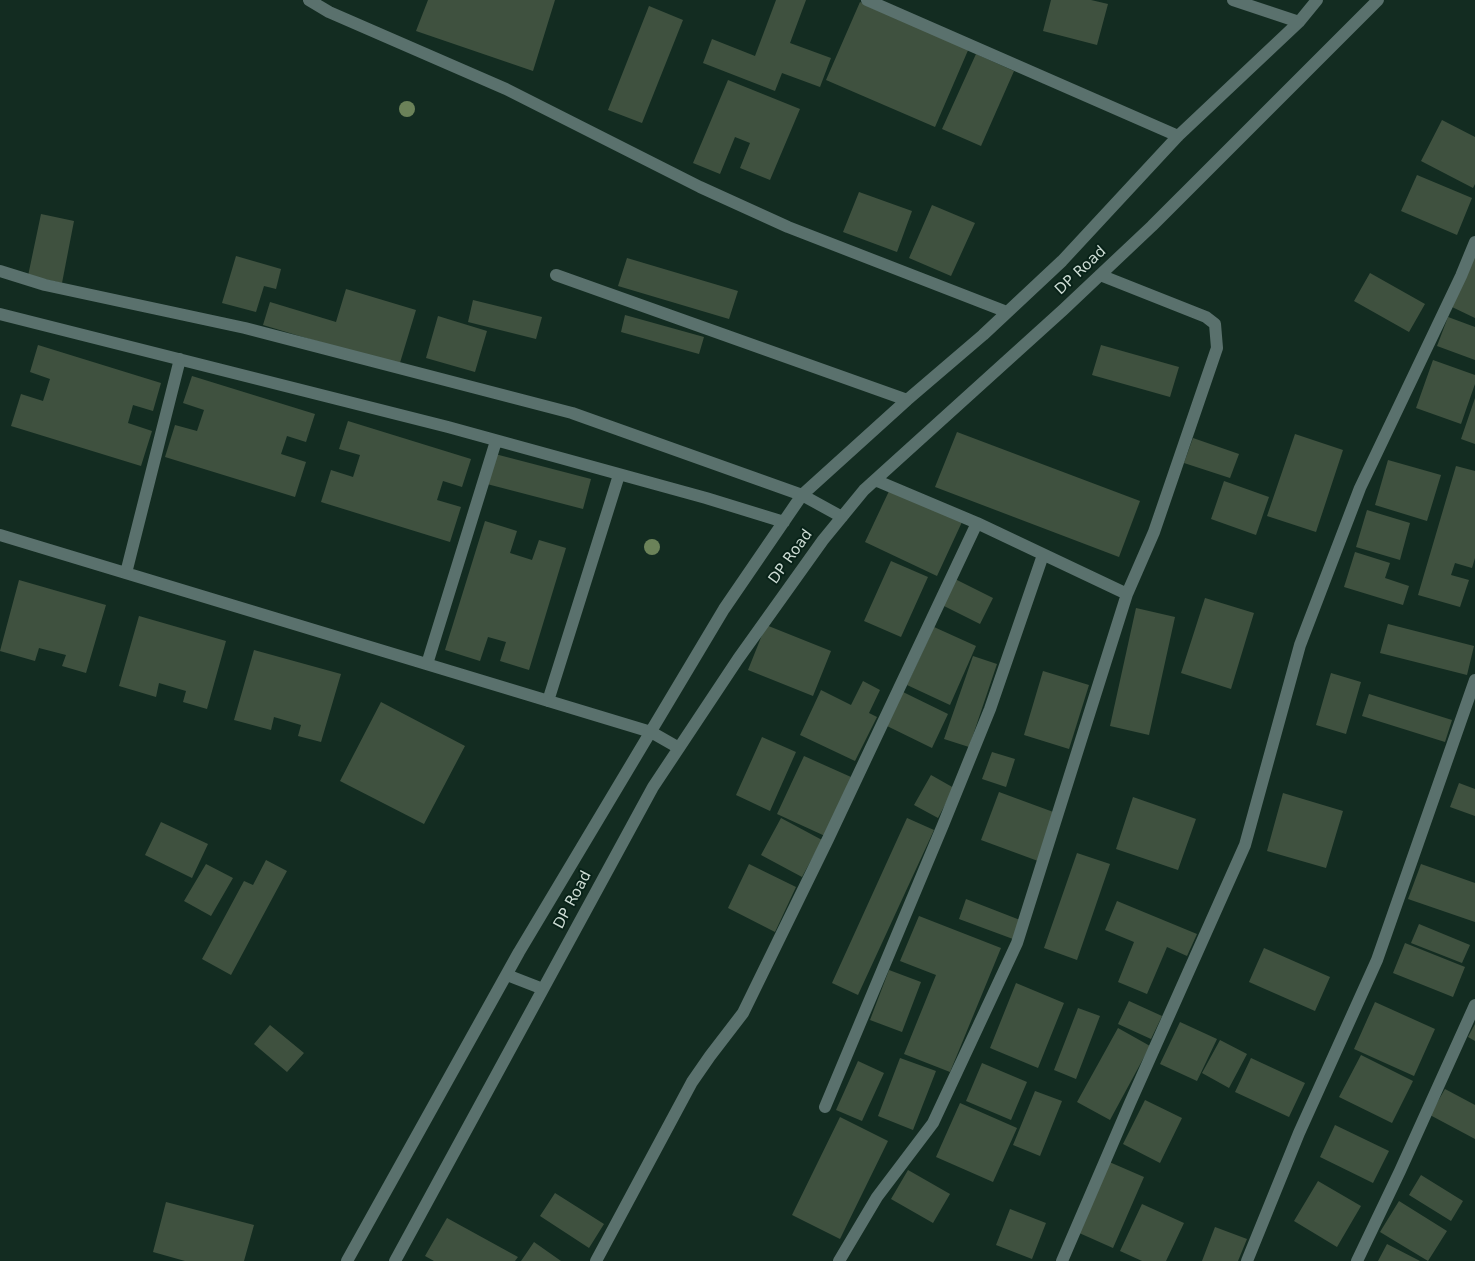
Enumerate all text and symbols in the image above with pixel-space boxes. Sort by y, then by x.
street label: DP Road [1052,243,1110,299]
street label: DP Road [765,526,817,588]
street label: DP Road [550,868,596,932]

